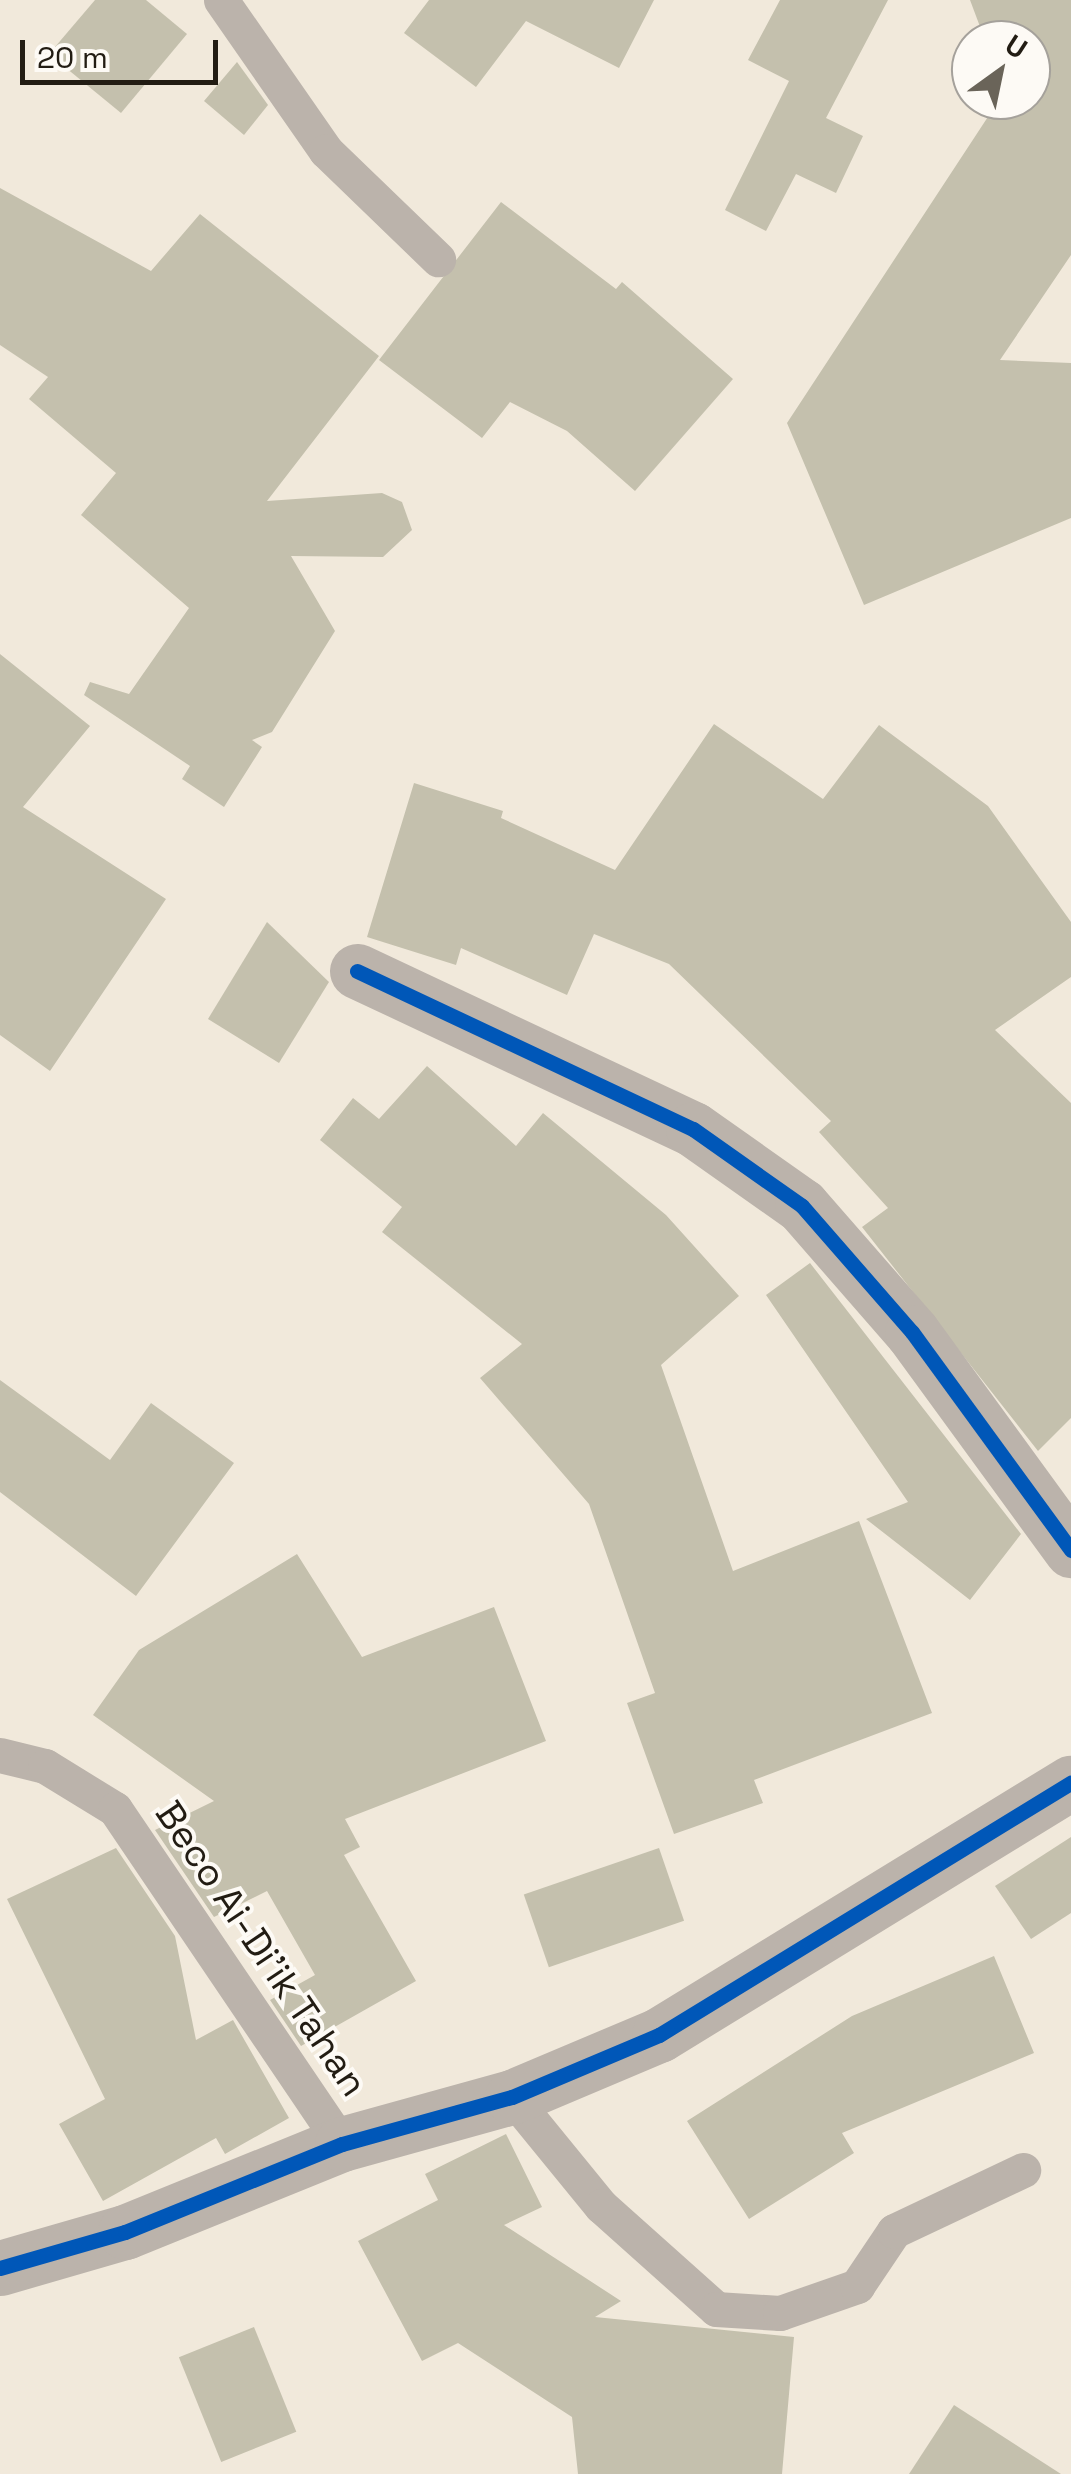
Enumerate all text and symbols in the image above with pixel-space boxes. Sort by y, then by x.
scale bar [25,20,222,82]
north arrow [951,20,1051,120]
text: U [999,26,1034,67]
text: 20 m [37,38,108,77]
street label: Beco Ai-Di’ik Tahan [145,1792,377,2106]

